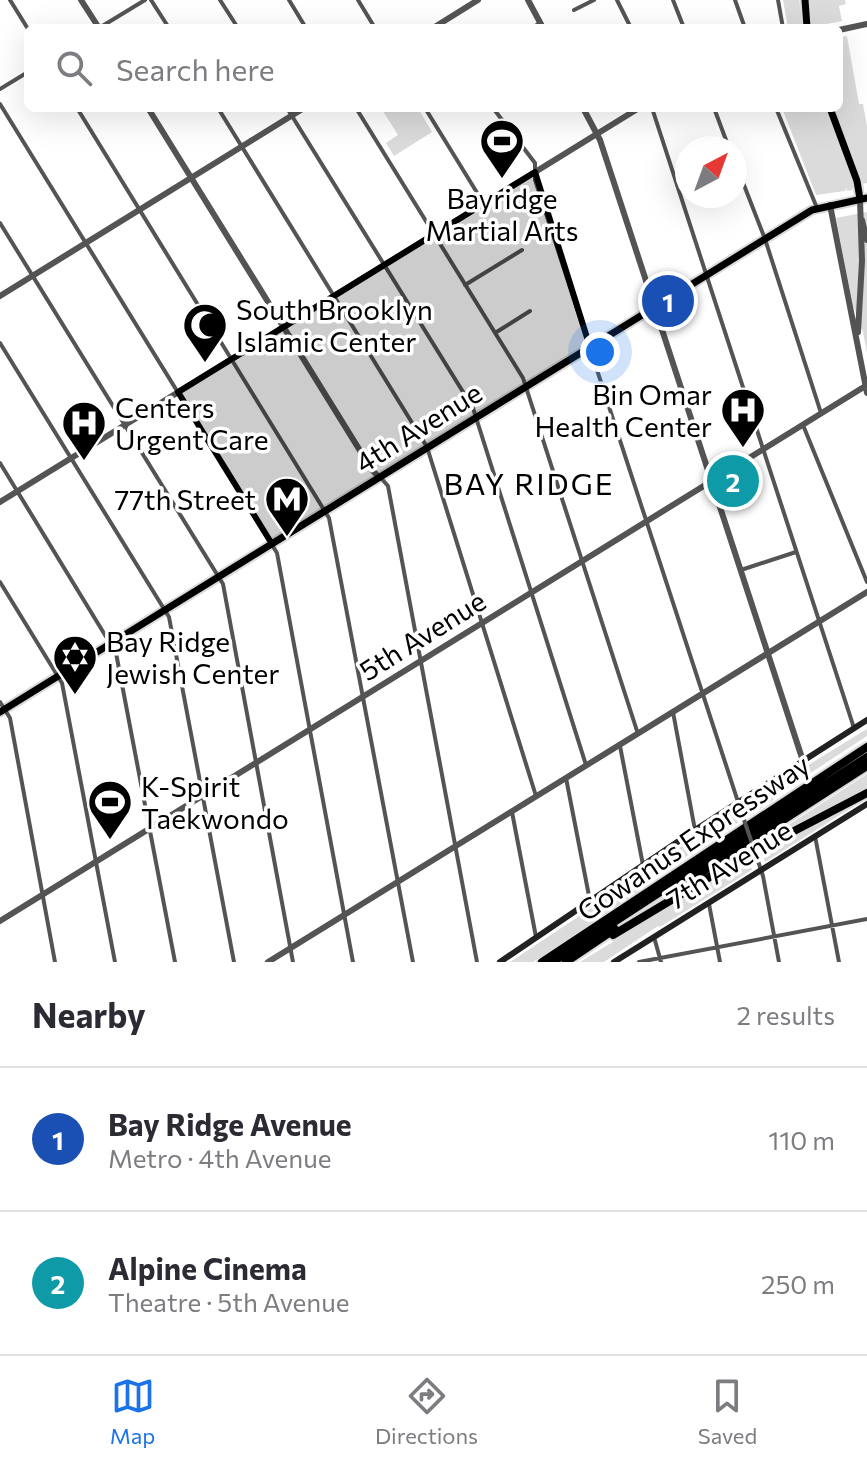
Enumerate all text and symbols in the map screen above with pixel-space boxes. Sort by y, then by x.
search box [24,24,843,112]
icon: search [52,46,96,90]
text: Search here [116,50,275,87]
sports icon: Bayridge Martial Arts [478,117,526,180]
north arrow [675,136,747,208]
place label: Bayridge Martial Arts [426,181,578,247]
pin: 1 [642,271,694,331]
place label: South Brooklyn Islamic Center [236,292,433,358]
mosque icon: South Brooklyn Islamic Center [181,301,229,364]
your location [580,332,620,372]
street label: 4th Avenue [348,375,488,479]
place label: Bin Omar Health Center [534,377,712,443]
hospital icon: Bin Omar Health Center [719,386,767,449]
place label: Centers Urgent Care [115,390,269,456]
hospital icon: Centers Urgent Care [60,399,108,462]
pin: 2 [707,451,759,511]
district label: BAY RIDGE [443,464,615,501]
metro station icon: 77th Street [263,475,311,538]
place label: 77th Street [114,482,256,516]
street label: 5th Avenue [353,583,491,687]
place label: Bay Ridge Jewish Center [106,624,280,690]
synagogue icon: Bay Ridge Jewish Center [51,633,99,696]
street label: Gowanus Expressway [570,747,816,927]
place label: K-Spirit Taekwondo [141,769,289,835]
sports icon: K-Spirit Taekwondo [86,778,134,841]
street label: 7th Avenue [660,812,798,916]
text: Nearby [32,993,146,1035]
text: 2 results [737,999,835,1030]
text: Bay Ridge Avenue [108,1105,352,1142]
text: 1 [52,1124,64,1155]
text: 110 m [768,1124,835,1155]
text: Metro · 4th Avenue [108,1142,331,1173]
text: Alpine Cinema [108,1249,307,1286]
text: 2 [51,1268,65,1299]
text: 250 m [761,1268,835,1299]
text: Theatre · 5th Avenue [108,1286,349,1317]
tab: Map [110,1374,155,1449]
tab: Directions [375,1374,478,1449]
tab: Saved [698,1374,757,1449]

